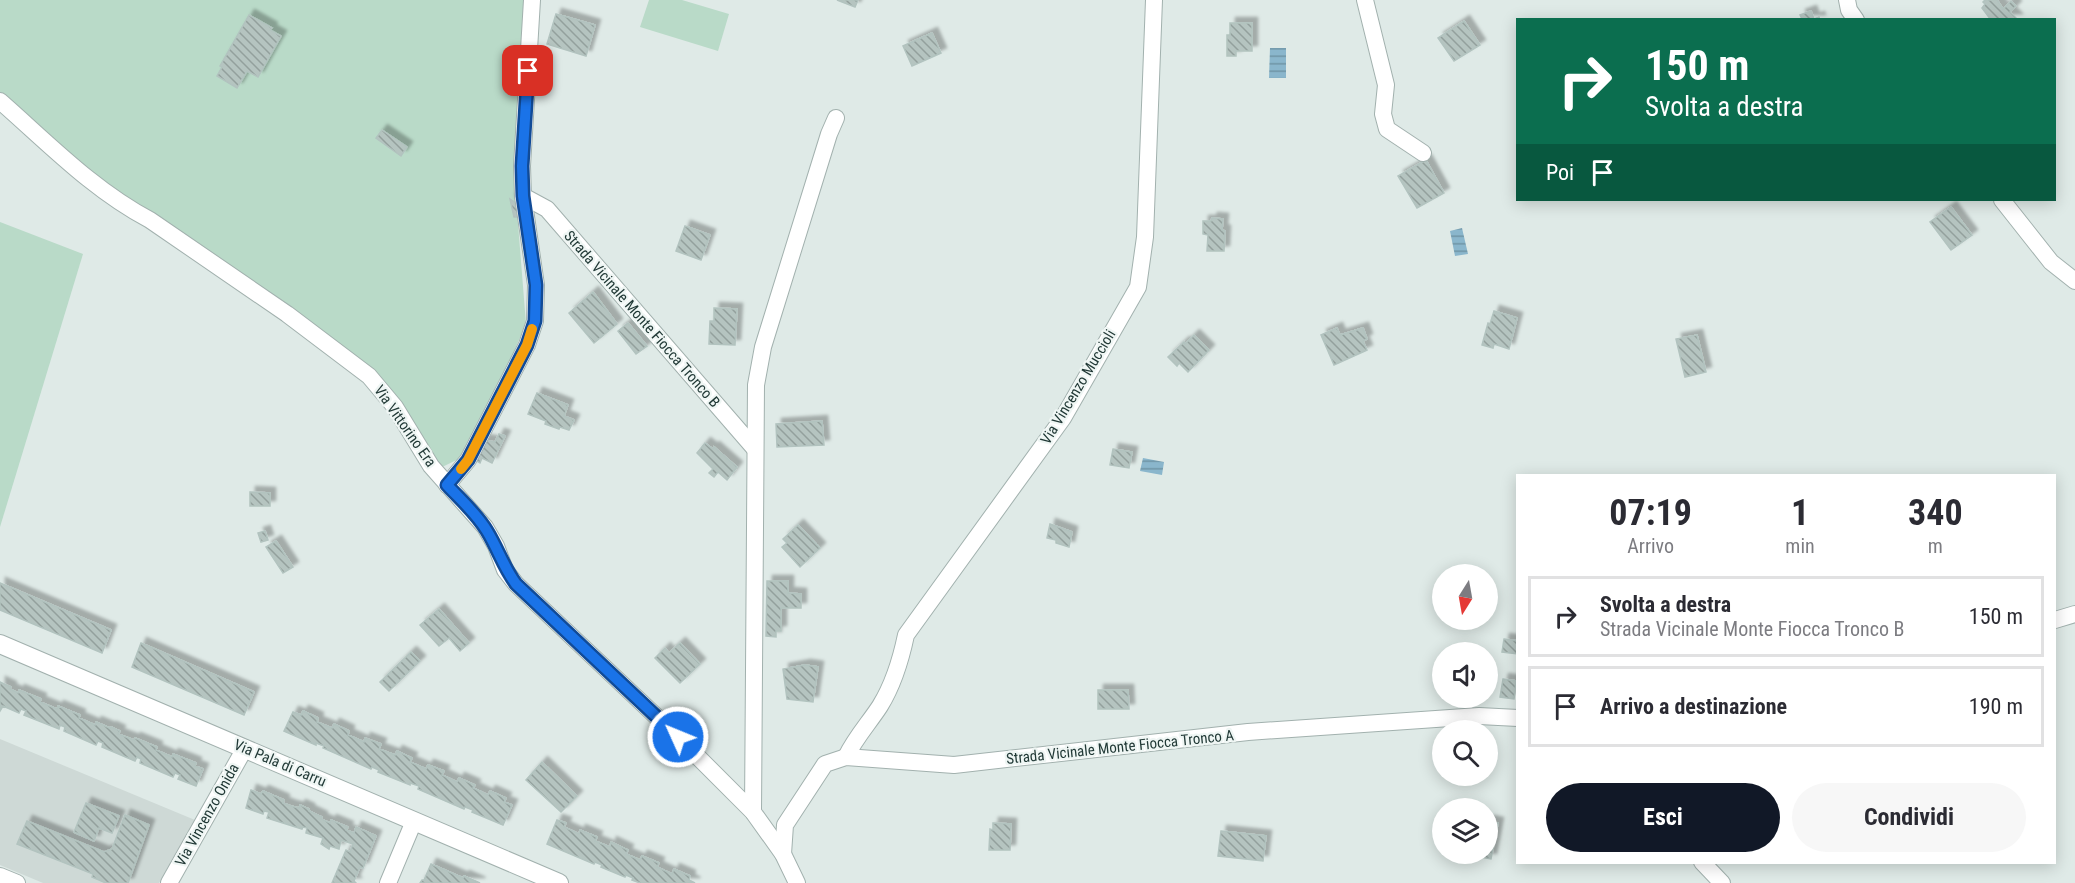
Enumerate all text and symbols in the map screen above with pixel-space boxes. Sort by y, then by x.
text: 150 m [1645,41,1750,90]
icon: right [1546,42,1624,120]
pin [502,45,553,96]
icon: arrive [511,54,544,87]
text: Svolta a destra [1645,91,1803,123]
icon: arrive [1586,156,1619,189]
text: Poi [1546,160,1574,185]
street label: Strada Vicinale Monte Fiocca Tronco B [560,227,724,411]
street label: Via Vincenzo Muccioli [1037,326,1119,448]
street label: Via Vittorino Era [370,382,440,470]
text: 07:19 [1609,492,1692,534]
text: 1 [1791,492,1809,534]
text: 340 [1908,492,1963,534]
text: Arrivo [1627,534,1674,558]
text: min [1785,534,1815,558]
text: m [1928,534,1943,558]
north arrow [1432,564,1498,630]
map controls [1432,564,1498,864]
text: Svolta a destra [1600,592,1731,617]
icon: right [1549,600,1582,633]
text: 150 m [1969,604,2023,629]
text: Strada Vicinale Monte Fiocca Tronco B [1600,617,1904,641]
button: sound [1432,642,1498,708]
icon: arrive [1549,690,1582,723]
text: Arrivo a destinazione [1600,694,1787,719]
text: 190 m [1969,694,2023,719]
position arrow [646,705,710,769]
button: search [1432,720,1498,786]
street label: Strada Vicinale Monte Fiocca Tronco A [1005,726,1235,768]
street label: Via Pala di Carru [231,735,329,791]
street label: Via Vincenzo Onida [171,761,243,869]
button: Esci [1546,783,1780,852]
button: Condividi [1792,783,2026,852]
button: layers [1432,798,1498,864]

